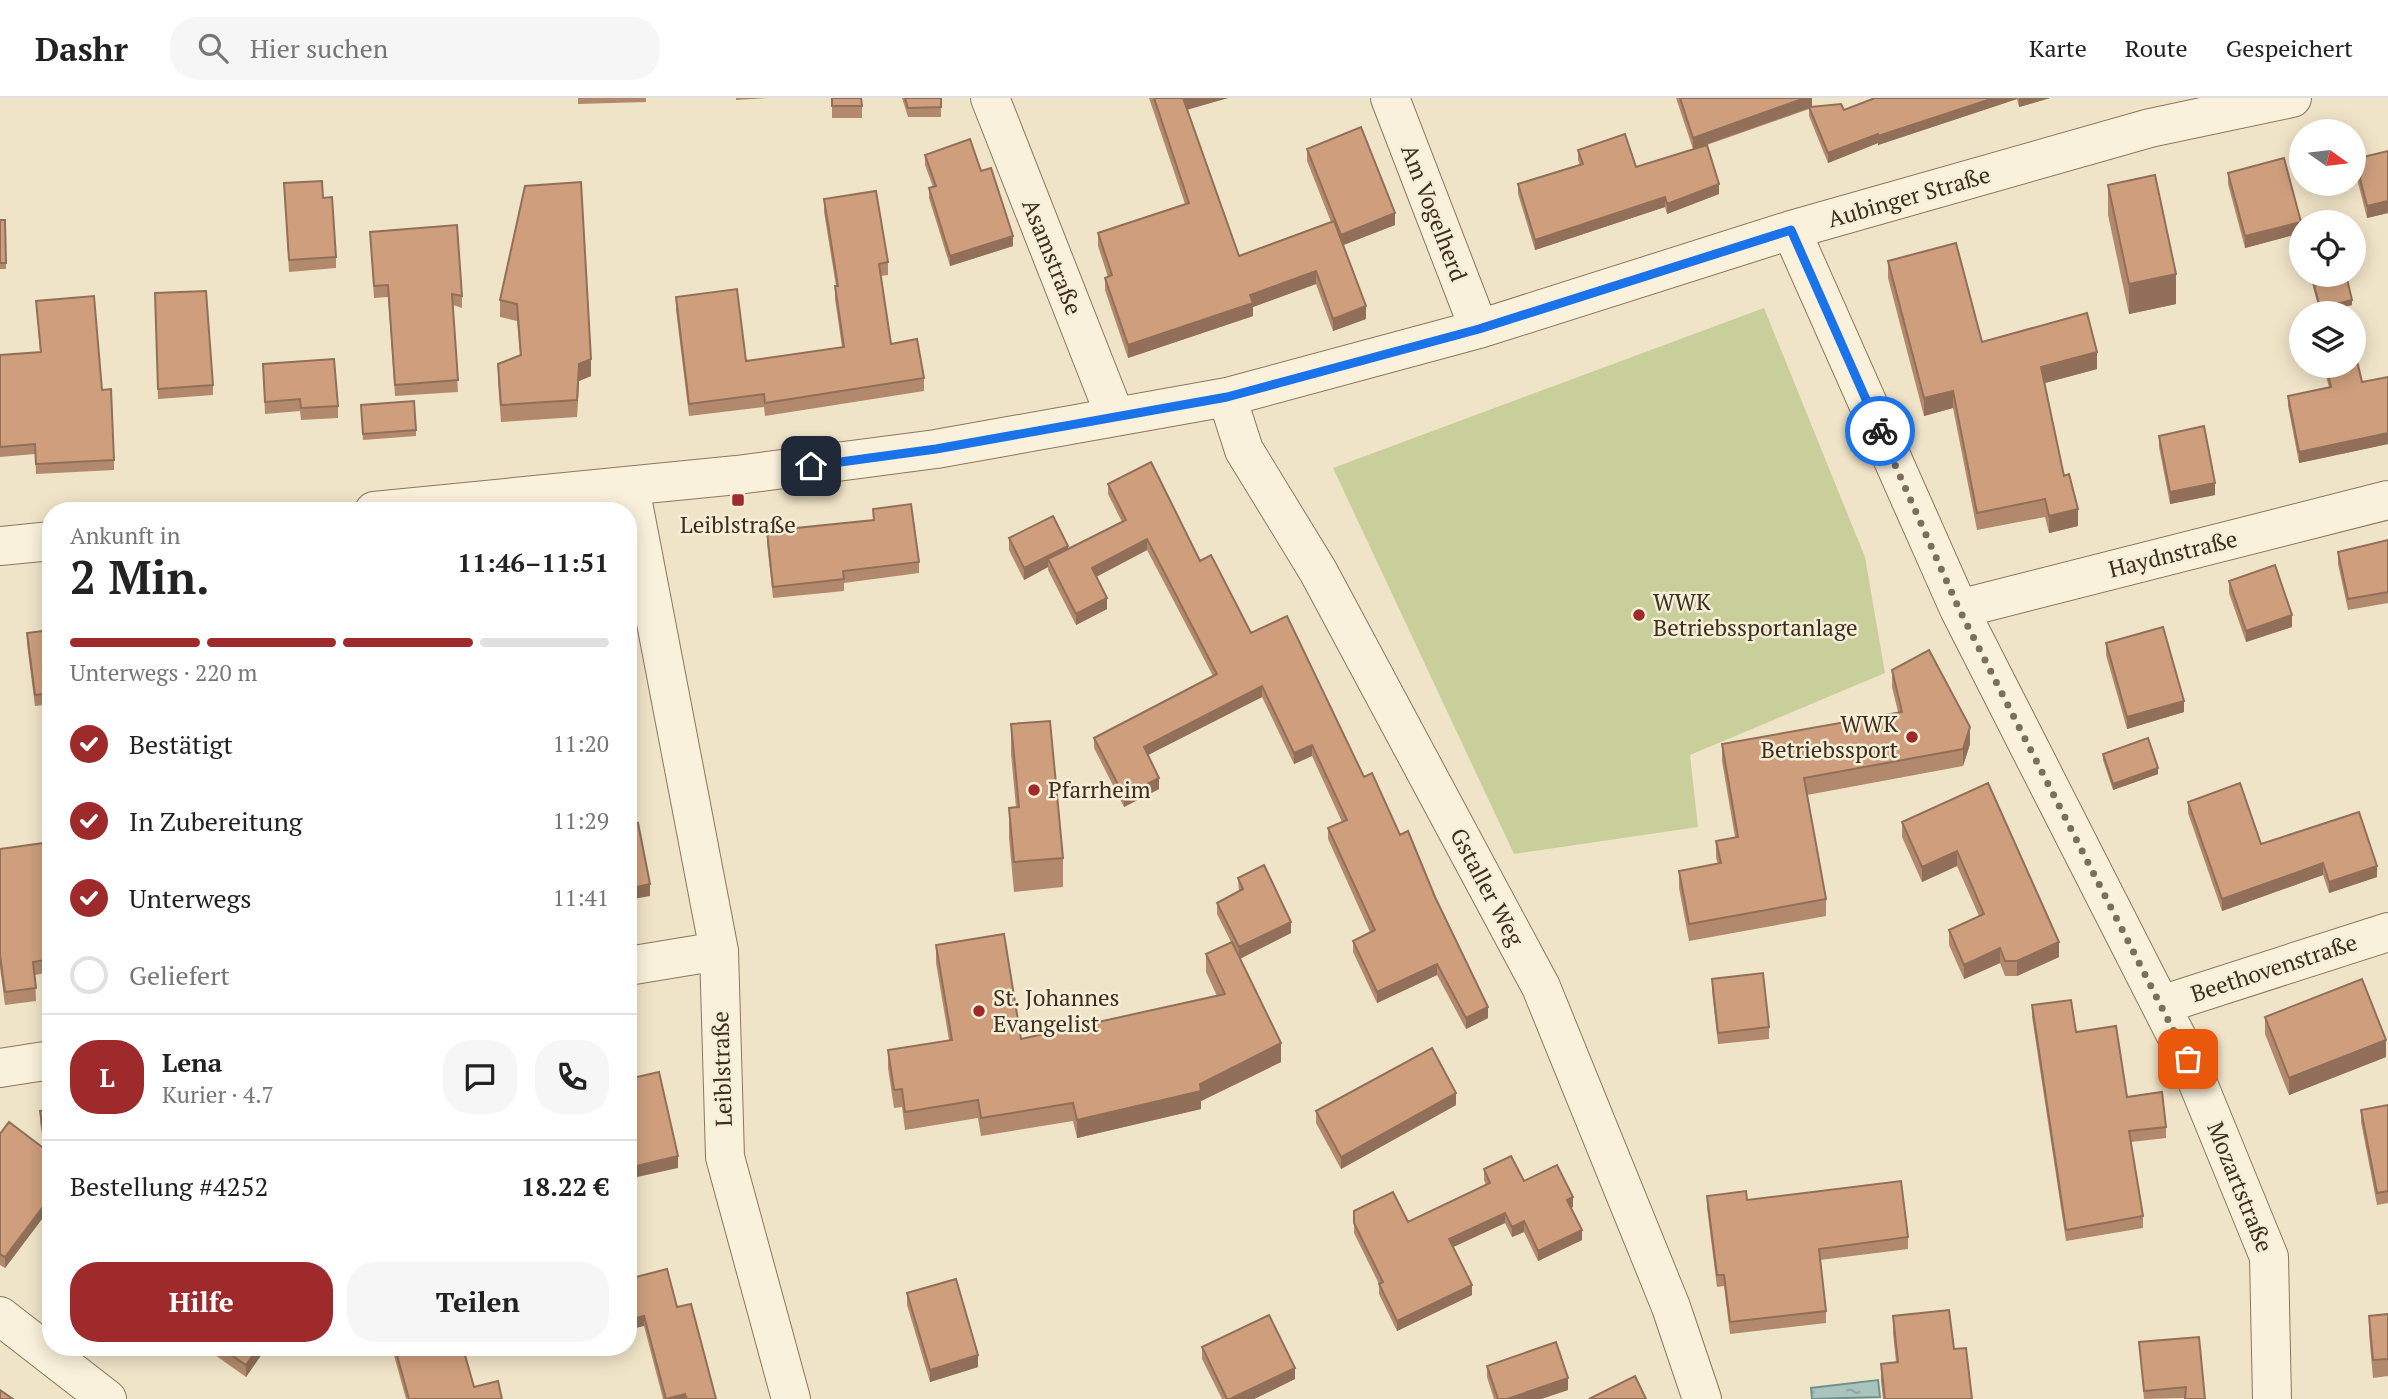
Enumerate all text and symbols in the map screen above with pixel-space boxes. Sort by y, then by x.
search box [170,17,660,80]
text: Dashr [35,27,128,70]
icon: search [194,29,232,67]
text: Hier suchen [250,31,388,65]
text: Karte [2029,32,2087,64]
text: Route [2125,32,2188,64]
text: Gespeichert [2226,32,2353,64]
north arrow [2289,119,2366,196]
map controls [2289,119,2366,378]
street label: Am Vogelherd [1394,140,1475,286]
street label: Aubinger Straße [1824,159,1994,235]
street label: Asamstraße [1015,194,1090,319]
button: locate [2289,210,2366,287]
button: layers [2289,301,2366,378]
courier [1845,396,1915,466]
icon: bike [1861,412,1899,450]
pin [781,436,841,496]
icon: home [792,447,830,485]
marker: Leiblstraße [730,492,746,508]
place label: Leiblstraße [680,509,796,540]
text: Ankunft in [70,520,180,551]
street label: Haydnstraße [2105,523,2240,584]
text: 11:46–11:51 [457,545,609,579]
text: 2 Min. [70,546,210,607]
place label: WWK Betriebssportanlage [1653,586,1858,643]
marker: WWK Betriebssportanlage [1631,607,1647,623]
text: Unterwegs · 220 m [70,657,257,688]
place label: WWK Betriebssport [1761,708,1898,765]
icon: check [70,725,108,763]
text: Bestätigt [129,727,233,761]
text: 11:20 [552,728,609,759]
marker: WWK Betriebssport [1904,729,1920,745]
place label: Pfarrheim [1048,774,1151,805]
marker: Pfarrheim [1026,782,1042,798]
icon: check [70,802,108,840]
text: In Zubereitung [129,804,303,838]
text: 11:29 [552,805,609,836]
street label: Gstaller Weg [1443,822,1532,952]
icon: check [70,879,108,917]
text: Unterwegs [129,881,252,915]
text: 11:41 [552,882,609,913]
street label: Beethovenstraße [2187,926,2361,1009]
text: Geliefert [129,958,230,992]
place label: St. Johannes Evangelist [993,982,1119,1039]
marker: St. Johannes Evangelist [971,1003,987,1019]
street label: Leiblstraße [704,1011,739,1127]
pin [2158,1029,2218,1089]
button: chat [443,1040,517,1114]
button: phone [535,1040,609,1114]
icon: bag [2169,1040,2207,1078]
text: Lena [162,1045,222,1079]
text: L [99,1060,115,1094]
text: Kurier · 4.7 [162,1079,274,1110]
street label: Mozartstraße [2200,1117,2281,1256]
text: Bestellung #4252 [70,1169,268,1203]
text: 18.22 € [521,1169,609,1203]
button: Hilfe [70,1262,333,1342]
button: Teilen [347,1262,609,1342]

